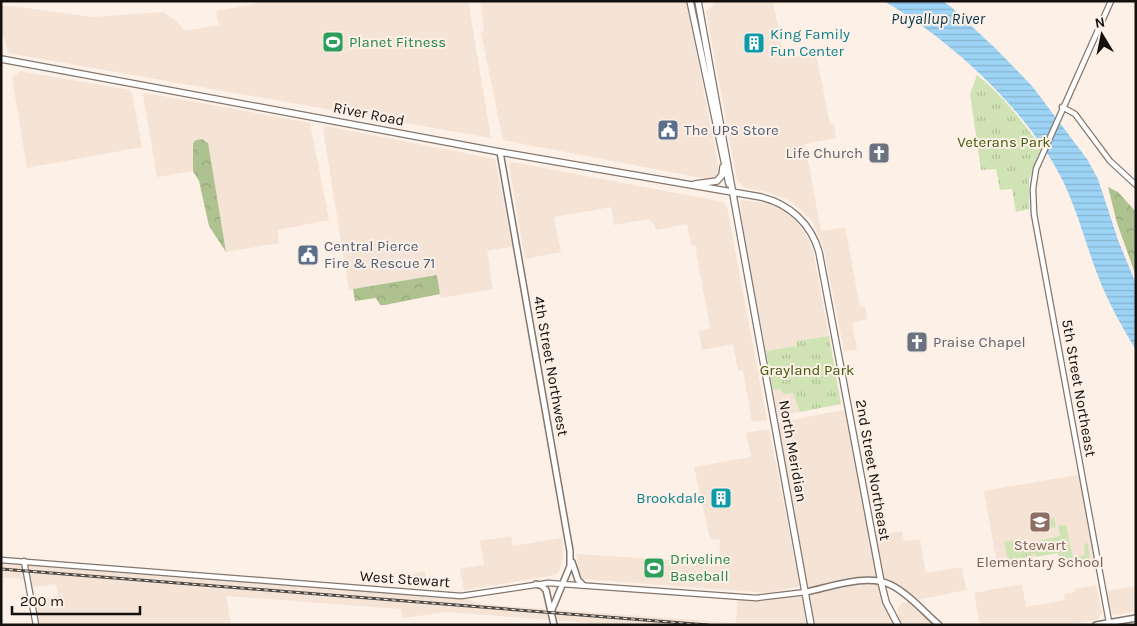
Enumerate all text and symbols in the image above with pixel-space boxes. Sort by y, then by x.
water label: Puyallup River [891,9,985,28]
north arrow [1077,10,1127,60]
text: N [1093,13,1106,32]
place label: King Family Fun Center [770,25,850,60]
sports icon: Planet Fitness [321,30,345,54]
building icon: King Family Fun Center [742,31,766,55]
place label: Planet Fitness [349,33,446,51]
street label: River Road [332,98,406,130]
public building icon: The UPS Store [656,118,680,142]
place label: The UPS Store [684,121,779,139]
park label: Veterans Park [957,133,1051,151]
church icon: Life Church [867,141,891,165]
place label: Life Church [786,144,863,162]
place label: Central Pierce Fire & Rescue 71 [324,237,435,272]
public building icon: Central Pierce Fire & Rescue 71 [296,243,320,267]
street label: 4th Street Northwest [530,294,572,438]
street label: 5th Street Northeast [1058,318,1100,459]
church icon: Praise Chapel [905,330,929,354]
place label: Praise Chapel [933,333,1026,351]
park label: Grayland Park [760,361,854,379]
street label: 2nd Street Northeast [852,398,894,542]
street label: North Meridian [775,399,811,503]
building icon: Brookdale [709,486,733,510]
place label: Brookdale [636,489,705,507]
school or university icon: Stewart Elementary School [1028,510,1052,534]
place label: Stewart Elementary School [976,536,1104,571]
place label: Driveline Baseball [670,550,730,585]
sports icon: Driveline Baseball [642,556,666,580]
street label: West Stewart [359,567,451,591]
scale bar [12,584,140,616]
text: 200 m [20,592,64,610]

